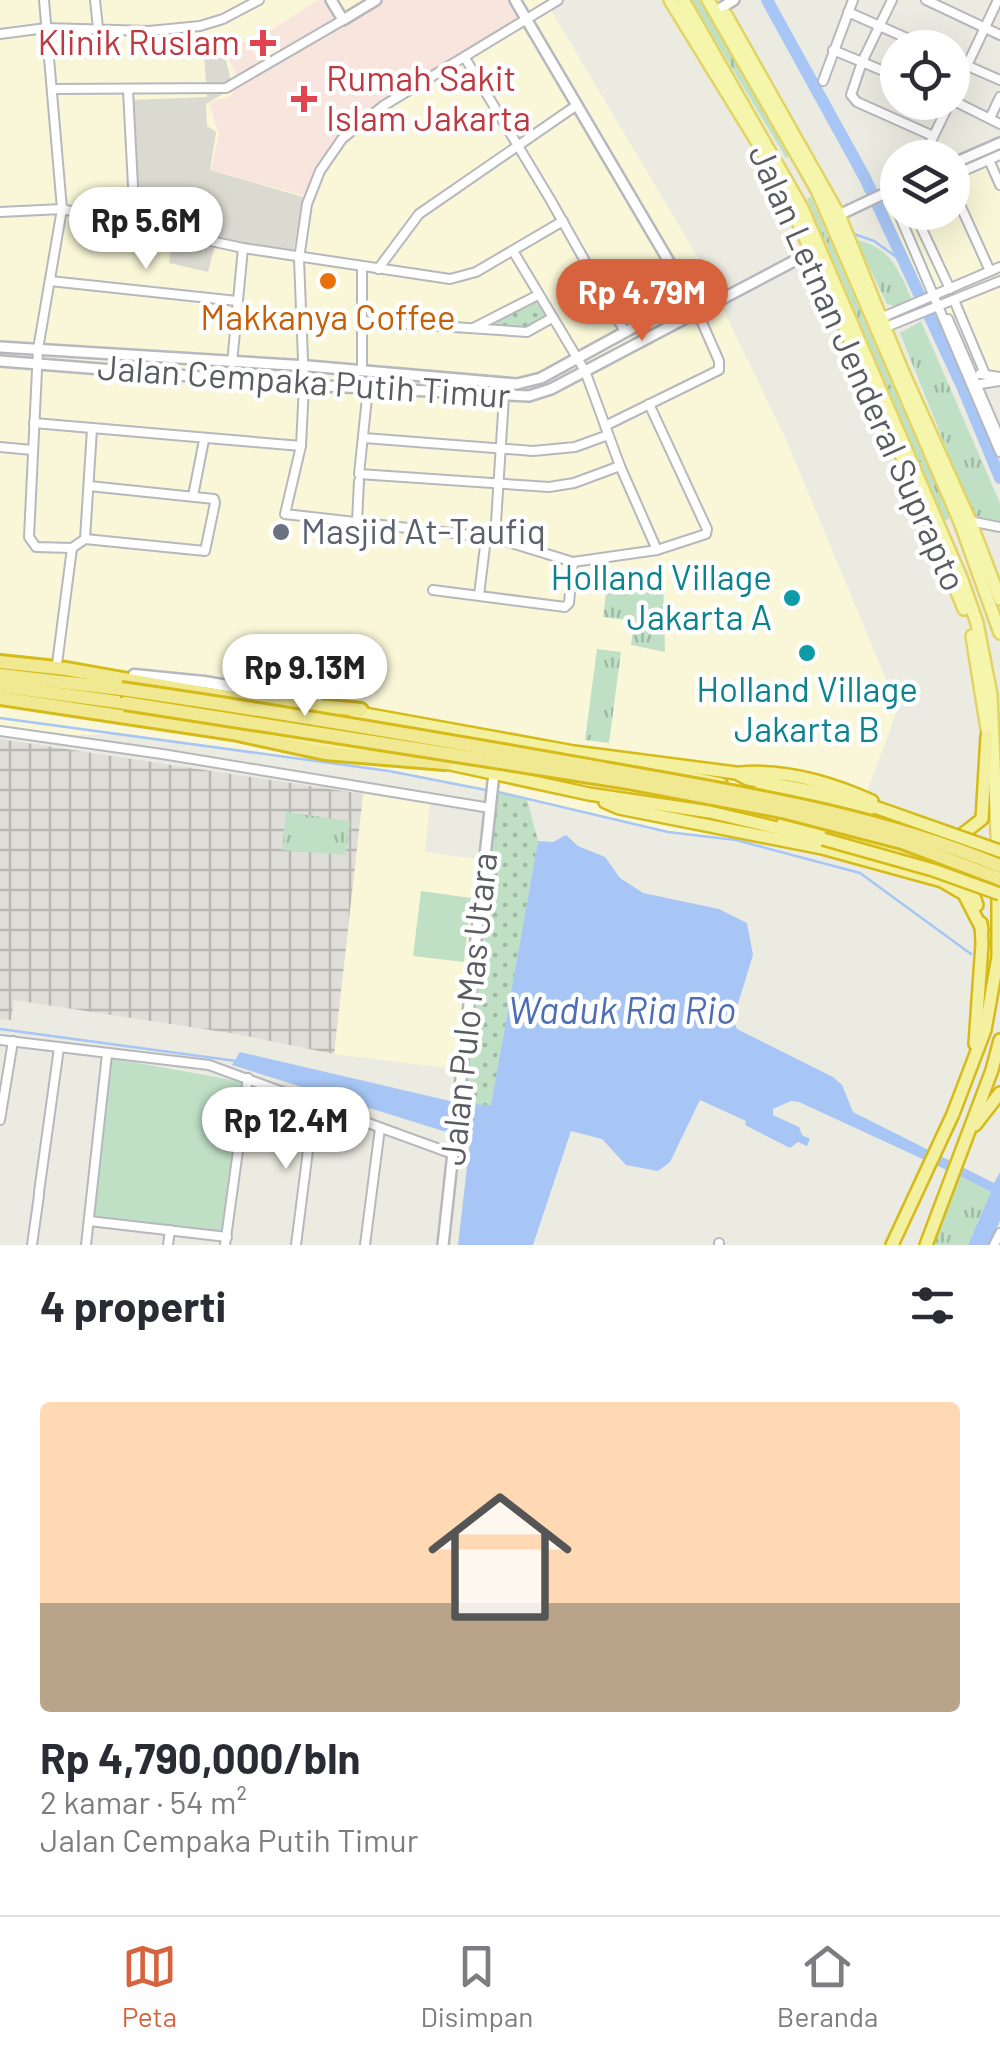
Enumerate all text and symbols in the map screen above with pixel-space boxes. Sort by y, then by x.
place label: Klinik Ruslam [37,20,240,62]
marker: Klinik Ruslam [250,30,276,56]
map controls [880,30,970,230]
button: locate [880,30,970,120]
place label: Rumah Sakit Islam Jakarta [326,56,531,138]
marker: Rumah Sakit Islam Jakarta [291,86,317,112]
street label: Jalan Letnan Jenderal Suprapto [741,138,976,597]
button: layers [880,140,970,230]
pin: Rp 5.6M [54,187,238,272]
text: Rp 5.6M [91,200,201,238]
pin: Rp 4.79M [539,259,745,344]
marker: Makkanya Coffee [317,270,339,292]
text: Rp 4.79M [578,272,706,310]
place label: Makkanya Coffee [200,295,456,337]
street label: Jalan Cempaka Putih Timur [96,345,512,415]
place label: Masjid At-Taufiq [301,509,546,551]
marker: Masjid At-Taufiq [270,521,292,543]
place label: Holland Village Jakarta A [550,555,772,637]
marker: Holland Village Jakarta A [781,587,803,609]
pin: Rp 9.13M [202,634,408,719]
marker: Holland Village Jakarta B [796,642,818,664]
text: Rp 9.13M [244,647,366,685]
place label: Holland Village Jakarta B [696,667,918,749]
street label: Jalan Pulo Mas Utara [430,850,504,1167]
water label: Waduk Ria Rio [508,986,736,1032]
pin: Rp 12.4M [183,1087,389,1172]
text: Rp 12.4M [224,1100,348,1138]
icon: filters [905,1278,960,1333]
text: 4 properti [40,1280,226,1330]
icon: home [410,1467,590,1647]
text: Rp 4,790,000/bln [40,1732,360,1782]
text: 2 kamar · 54 m² [40,1782,247,1820]
text: Jalan Cempaka Putih Timur [40,1820,418,1858]
tab: Peta [122,1939,177,2033]
tab: Disimpan [420,1939,533,2033]
tab: Beranda [777,1939,878,2033]

